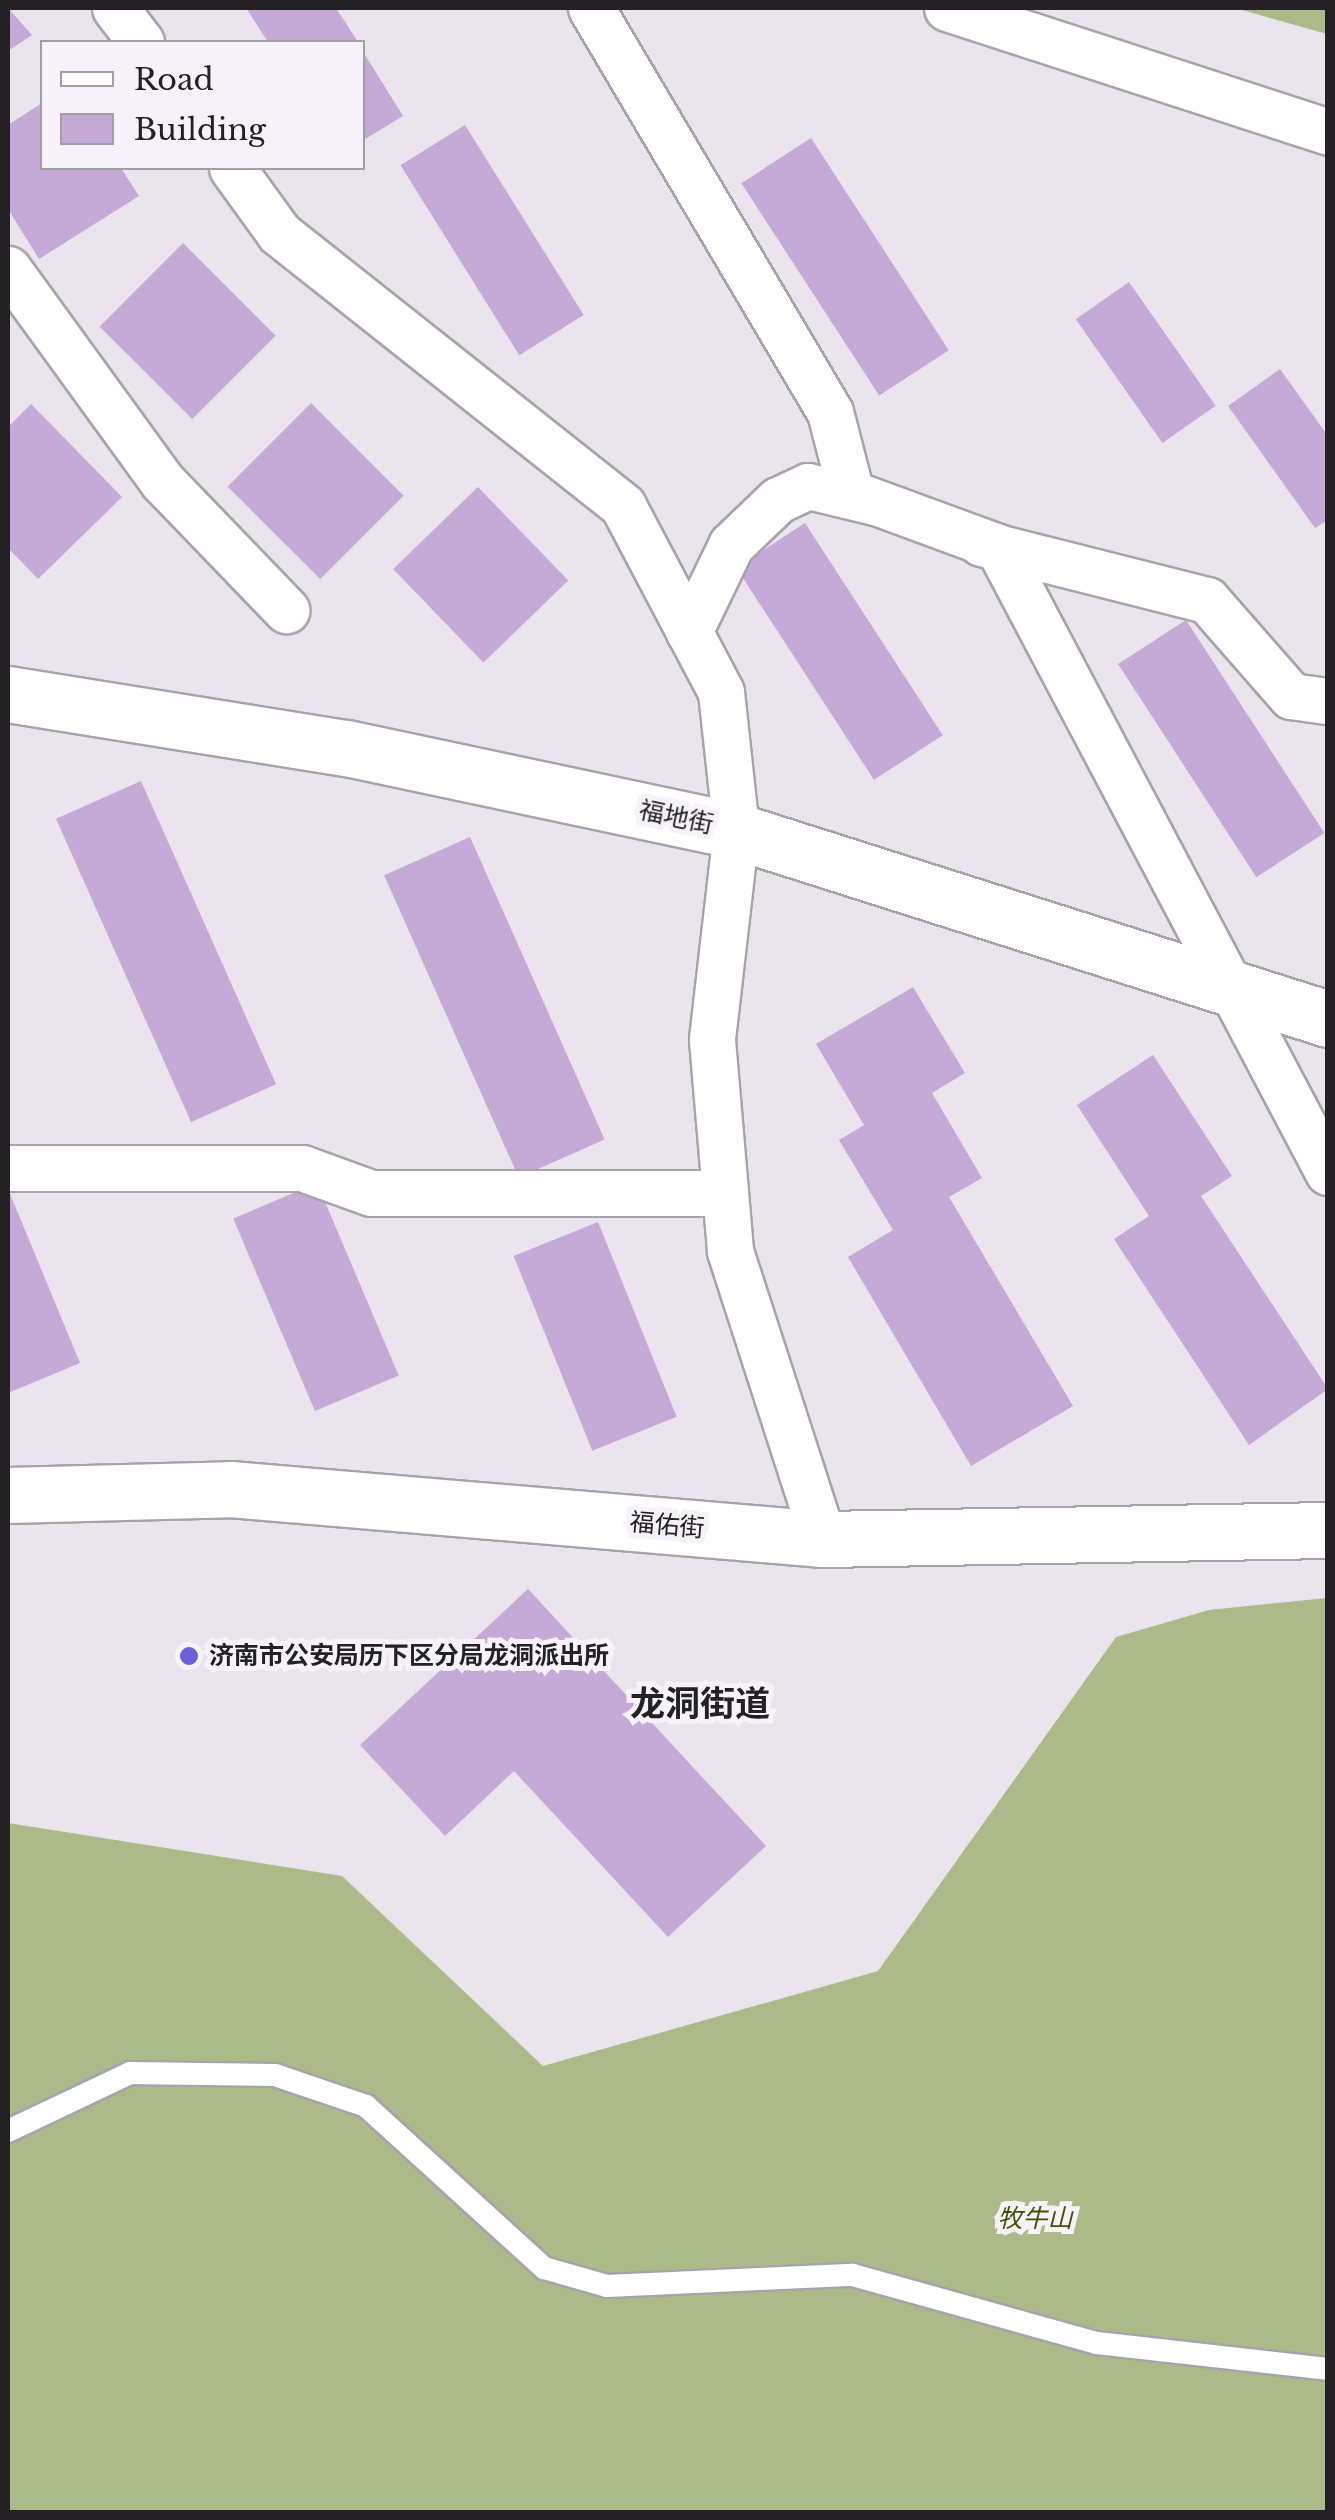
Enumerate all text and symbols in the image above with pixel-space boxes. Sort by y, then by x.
legend [40,40,365,170]
text: Road [134,61,214,98]
text: Building [134,111,266,148]
street label: 福地街 [636,796,716,840]
street label: 福佑街 [628,1508,706,1544]
place label: 济南市公安局历下区分局龙洞派出所 [209,1641,609,1671]
marker: 济南市公安局历下区分局龙洞派出所 [178,1645,200,1667]
district label: 龙洞街道 [630,1683,770,1725]
park label: 牧牛山 [998,2204,1072,2234]

